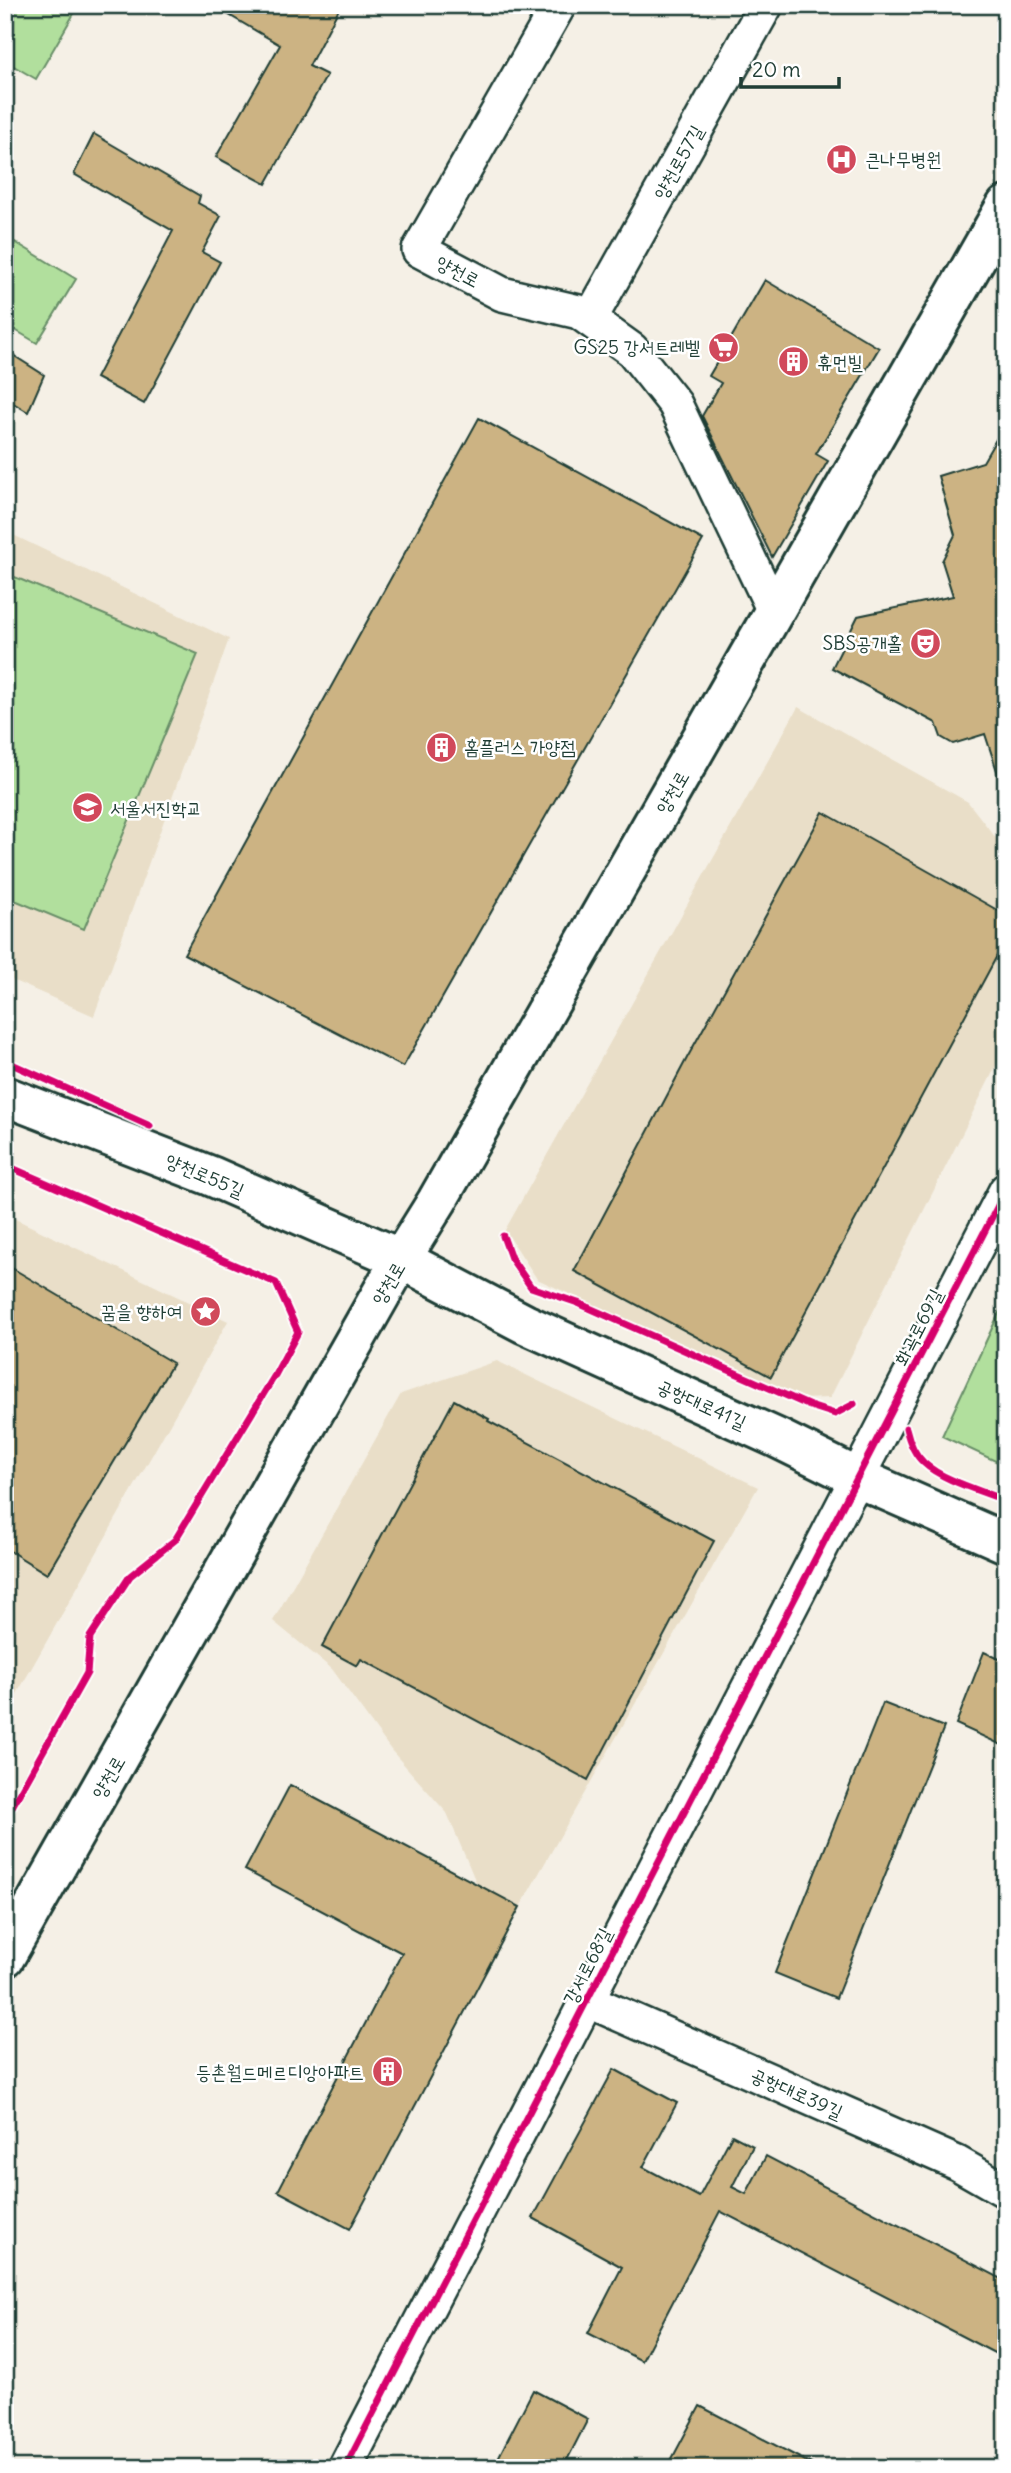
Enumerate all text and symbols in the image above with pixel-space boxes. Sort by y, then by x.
scale bar [741,46,839,90]
text: 20 m [752,56,801,83]
street label: 양천로57길 [648,121,708,203]
hospital icon: 큰나무병원 [825,142,859,176]
place label: 큰나무병원 [865,147,941,171]
street label: 양천로 [432,250,484,292]
supermarket icon: GS25 강서트레벨 [706,330,740,364]
place label: GS25 강서트레벨 [573,335,700,359]
building icon: 휴먼빌 [777,345,811,379]
place label: 휴먼빌 [817,350,864,374]
theatre icon: SBS공개홀 [908,626,942,660]
place label: SBS공개홀 [823,631,902,655]
building icon: 홈플러스 가양점 [424,730,458,764]
place label: 홈플러스 가양점 [464,735,576,759]
street label: 양천로 [650,766,694,818]
school or university icon: 서울서진학교 [70,791,104,825]
place label: 서울서진학교 [110,796,202,820]
street label: 양천로55길 [162,1148,248,1202]
street label: 양천로 [366,1257,410,1309]
street label: 화곡로69길 [888,1285,948,1369]
place icon: 꿈을 향하여 [188,1294,222,1328]
place label: 꿈을 향하여 [101,1299,182,1323]
street label: 공항대로41길 [654,1374,750,1434]
street label: 양천로 [86,1751,130,1803]
street label: 강서로68길 [557,1924,617,2008]
building icon: 등촌월드메르디앙아파트 [370,2055,404,2089]
place label: 등촌월드메르디앙아파트 [196,2060,364,2084]
street label: 공항대로39길 [747,2062,847,2124]

